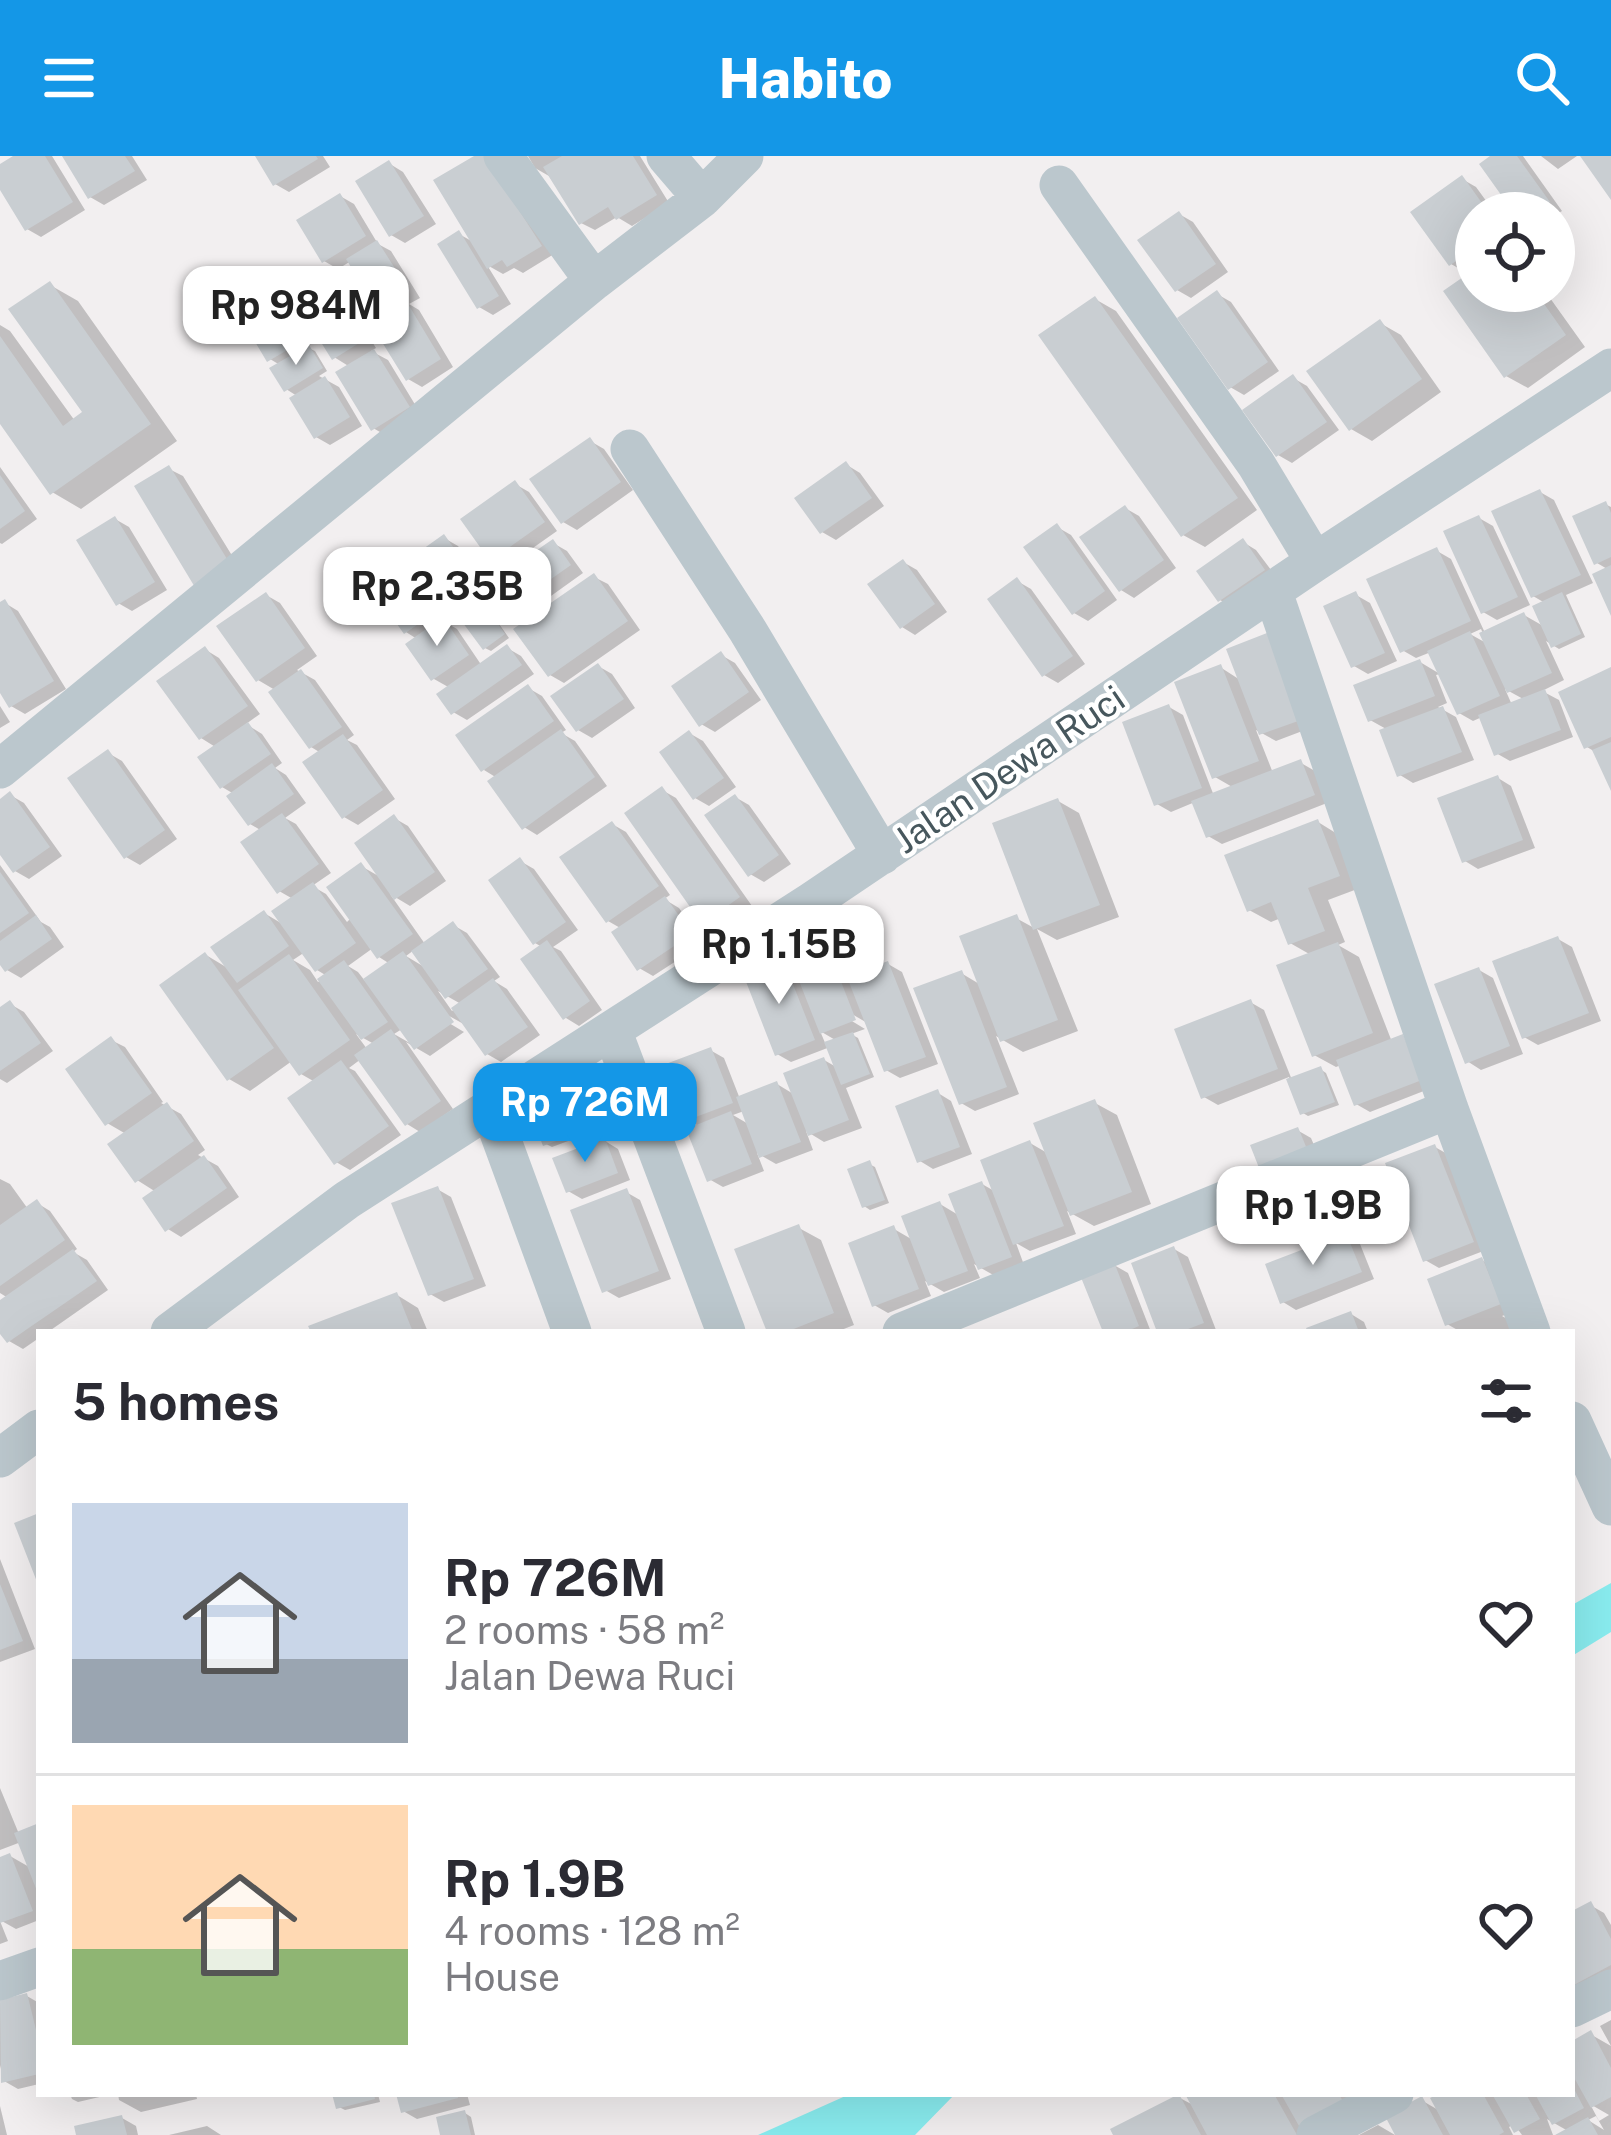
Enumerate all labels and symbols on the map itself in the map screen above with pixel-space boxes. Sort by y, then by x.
pin: Rp 984M [185,266,407,368]
pin: Rp 2.35B [313,547,561,649]
street label: Jalan Dewa Ruci [886,676,1132,862]
pin: Rp 1.15B [655,905,903,1007]
pin: Rp 726M [474,1063,696,1165]
pin: Rp 1.9B [1202,1166,1424,1268]

